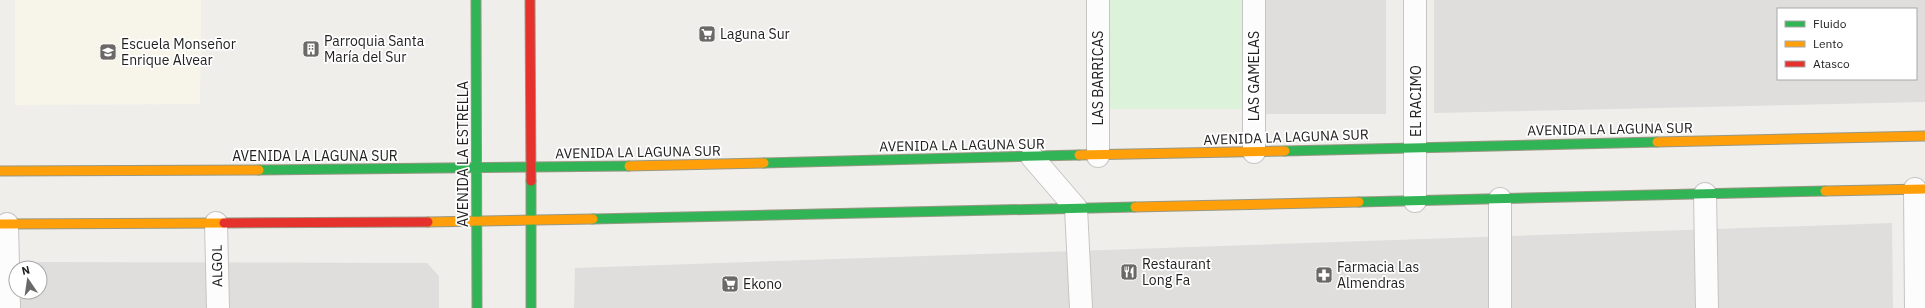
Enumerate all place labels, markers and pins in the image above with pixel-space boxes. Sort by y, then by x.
supermarket icon: Laguna Sur [697,24,717,44]
place label: Laguna Sur [720,25,790,43]
place label: Parroquia Santa María del Sur [324,32,425,66]
place label: Escuela Monseñor Enrique Alvear [121,35,236,69]
building icon: Parroquia Santa María del Sur [301,39,321,59]
school or university icon: Escuela Monseñor Enrique Alvear [98,42,118,62]
place label: Restaurant Long Fa [1142,255,1211,289]
place label: Farmacia Las Almendras [1337,258,1419,292]
restaurant icon: Restaurant Long Fa [1119,262,1139,282]
pharmacy icon: Farmacia Las Almendras [1314,265,1334,285]
supermarket icon: Ekono [720,274,740,294]
place label: Ekono [743,275,782,293]

